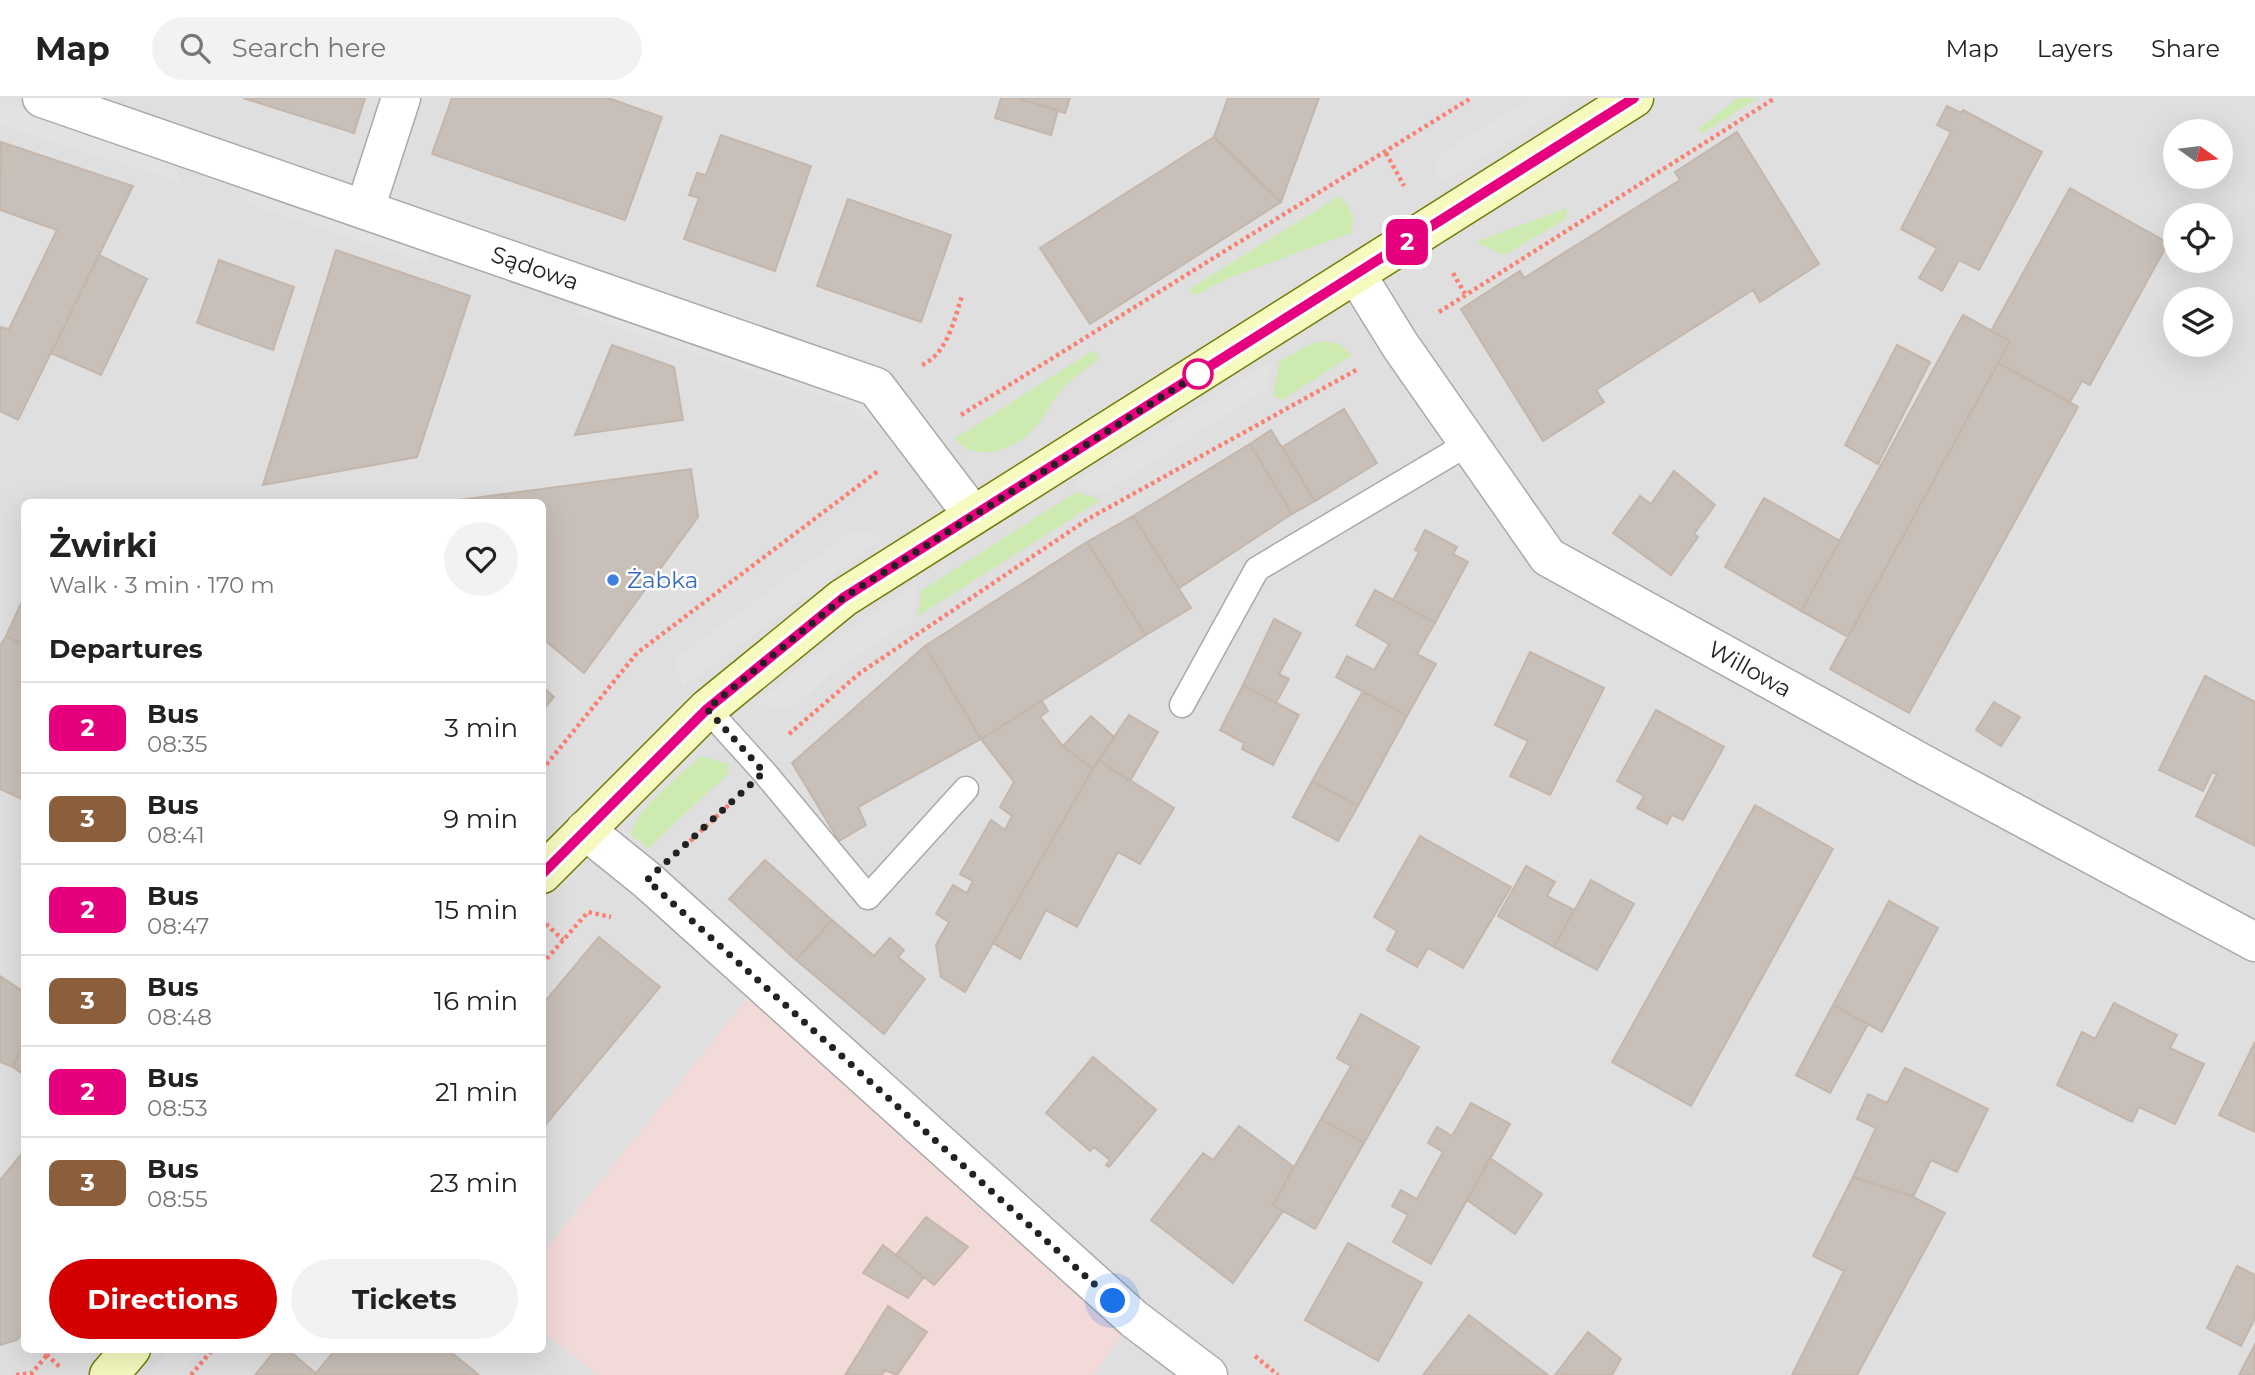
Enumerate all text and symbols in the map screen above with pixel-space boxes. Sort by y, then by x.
search box [152,17,642,80]
text: Map [35,28,110,68]
icon: search [176,29,214,67]
text: Search here [232,32,386,64]
text: Map [1945,34,1999,63]
text: Layers [2037,34,2113,63]
text: Share [2151,34,2220,63]
north arrow [2163,119,2233,189]
map controls [2163,119,2233,357]
button: locate [2163,203,2233,273]
line badge: 2 [1384,219,1430,265]
text: 2 [1400,227,1414,256]
street label: Sądowa [488,240,582,296]
button: layers [2163,287,2233,357]
unlabelled marker [1183,359,1213,389]
button: heart [444,522,518,596]
text: Żwirki [49,525,157,565]
place label: Żabka [627,566,698,594]
text: Walk · 3 min · 170 m [49,571,275,599]
marker: Żabka [605,572,621,588]
text: Departures [49,633,203,665]
street label: Willowa [1703,635,1797,703]
text: Bus [147,698,199,730]
text: 3 min [444,712,518,744]
text: 2 [80,713,95,742]
text: 08:35 [147,730,208,758]
text: Bus [147,789,199,821]
text: 9 min [443,803,518,835]
text: 3 [80,804,95,833]
text: 08:41 [147,821,205,849]
text: Bus [147,880,199,912]
text: 15 min [435,894,518,926]
text: 2 [80,895,95,924]
text: 08:47 [147,912,209,940]
text: Bus [147,971,199,1003]
text: 16 min [434,985,518,1017]
text: 3 [80,986,95,1015]
text: 08:48 [147,1003,212,1031]
text: Bus [147,1062,199,1094]
text: 21 min [435,1076,518,1108]
text: 2 [80,1077,95,1106]
text: 08:53 [147,1094,208,1122]
text: Bus [147,1153,199,1185]
text: 23 min [430,1167,518,1199]
text: 3 [80,1168,95,1197]
text: 08:55 [147,1185,208,1213]
button: Directions [49,1259,277,1339]
button: Tickets [291,1259,518,1339]
your location [1095,1283,1130,1318]

